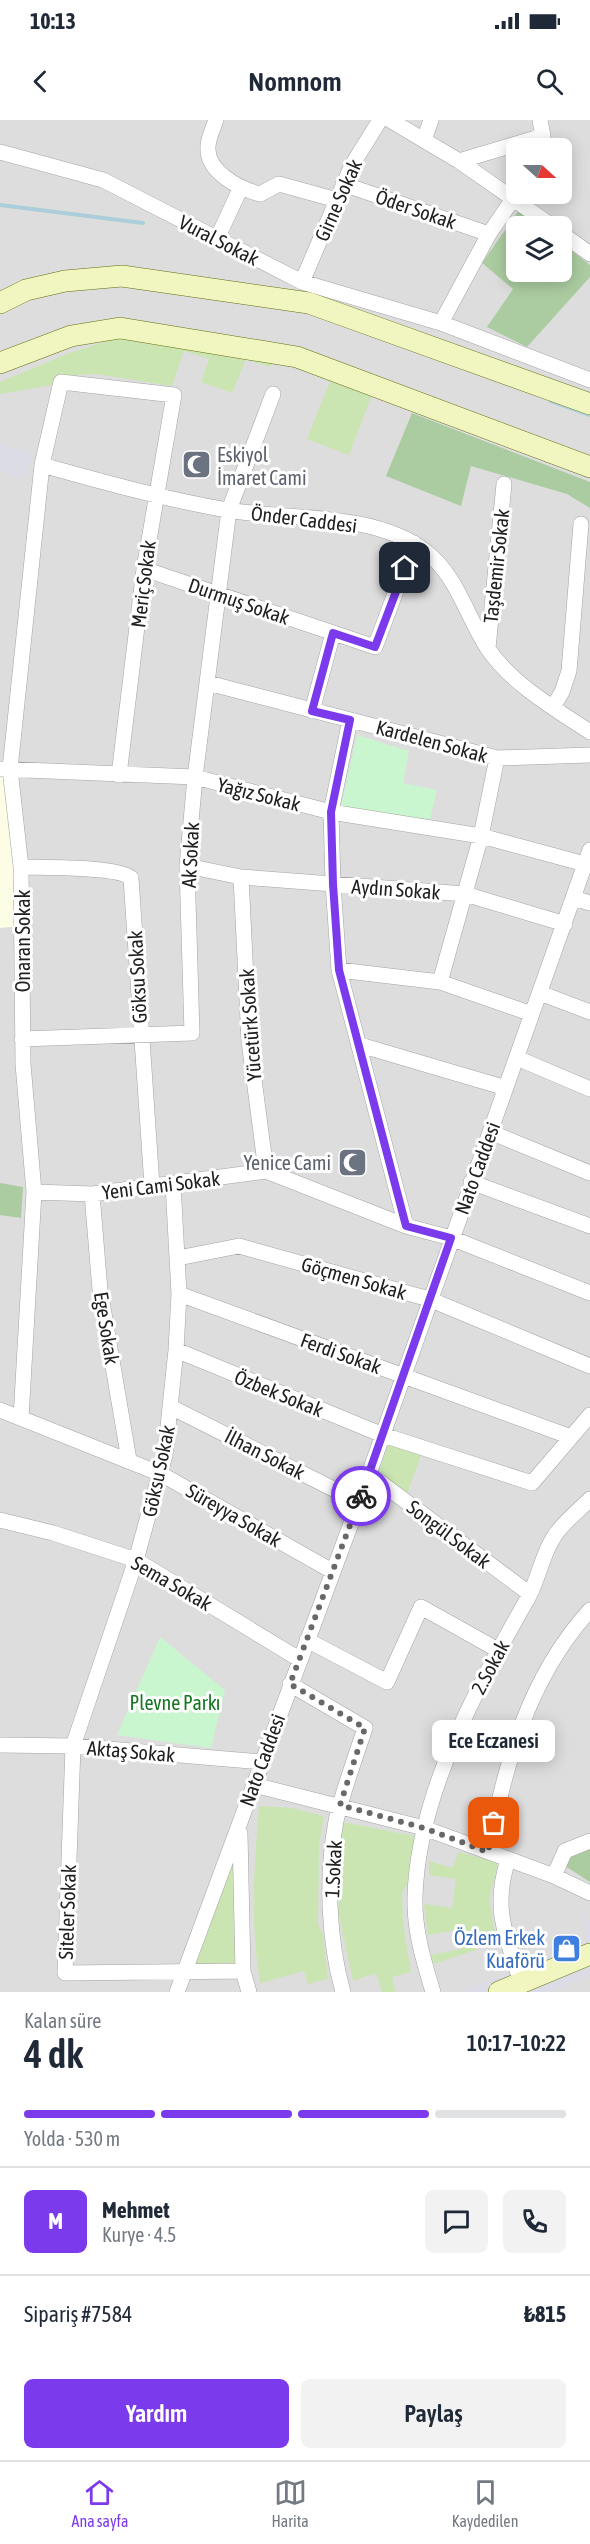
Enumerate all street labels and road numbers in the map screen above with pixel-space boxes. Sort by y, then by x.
street label: Girne Sokak [310,155,366,245]
street label: Öder Sokak [373,185,459,234]
street label: Vural Sokak [175,210,263,270]
street label: Önder Caddesi [250,501,358,537]
street label: Taşdemir Sokak [479,508,513,624]
street label: Meriç Sokak [126,539,160,629]
street label: Durmuş Sokak [185,573,293,629]
street label: Kardelen Sokak [374,715,490,767]
street label: Yağız Sokak [215,773,303,815]
street label: Ak Sokak [177,821,203,889]
street label: Aydın Sokak [351,874,441,904]
street label: Onaran Sokak [11,889,34,992]
street label: Göksu Sokak [123,930,151,1024]
street label: Yücetürk Sokak [235,968,265,1082]
street label: Nato Caddesi [450,1119,504,1217]
street label: Yeni Cami Sokak [101,1166,221,1204]
street label: Göçmen Sokak [299,1252,409,1304]
street label: Ege Sokak [90,1290,124,1366]
street label: Ferdi Sokak [298,1328,385,1378]
street label: Özbek Sokak [231,1365,327,1421]
street label: Göksu Sokak [137,1423,179,1519]
street label: İlhan Sokak [221,1424,309,1484]
street label: Süreyya Sokak [182,1479,286,1552]
street label: Songül Sokak [403,1495,495,1573]
street label: Sema Sokak [128,1551,216,1615]
street label: 2.Sokak [466,1636,514,1698]
street label: Nato Caddesi [235,1711,289,1809]
street label: Aktaş Sokak [86,1736,176,1766]
street label: 1.Sokak [320,1839,346,1898]
street label: Siteler Sokak [54,1864,80,1960]

